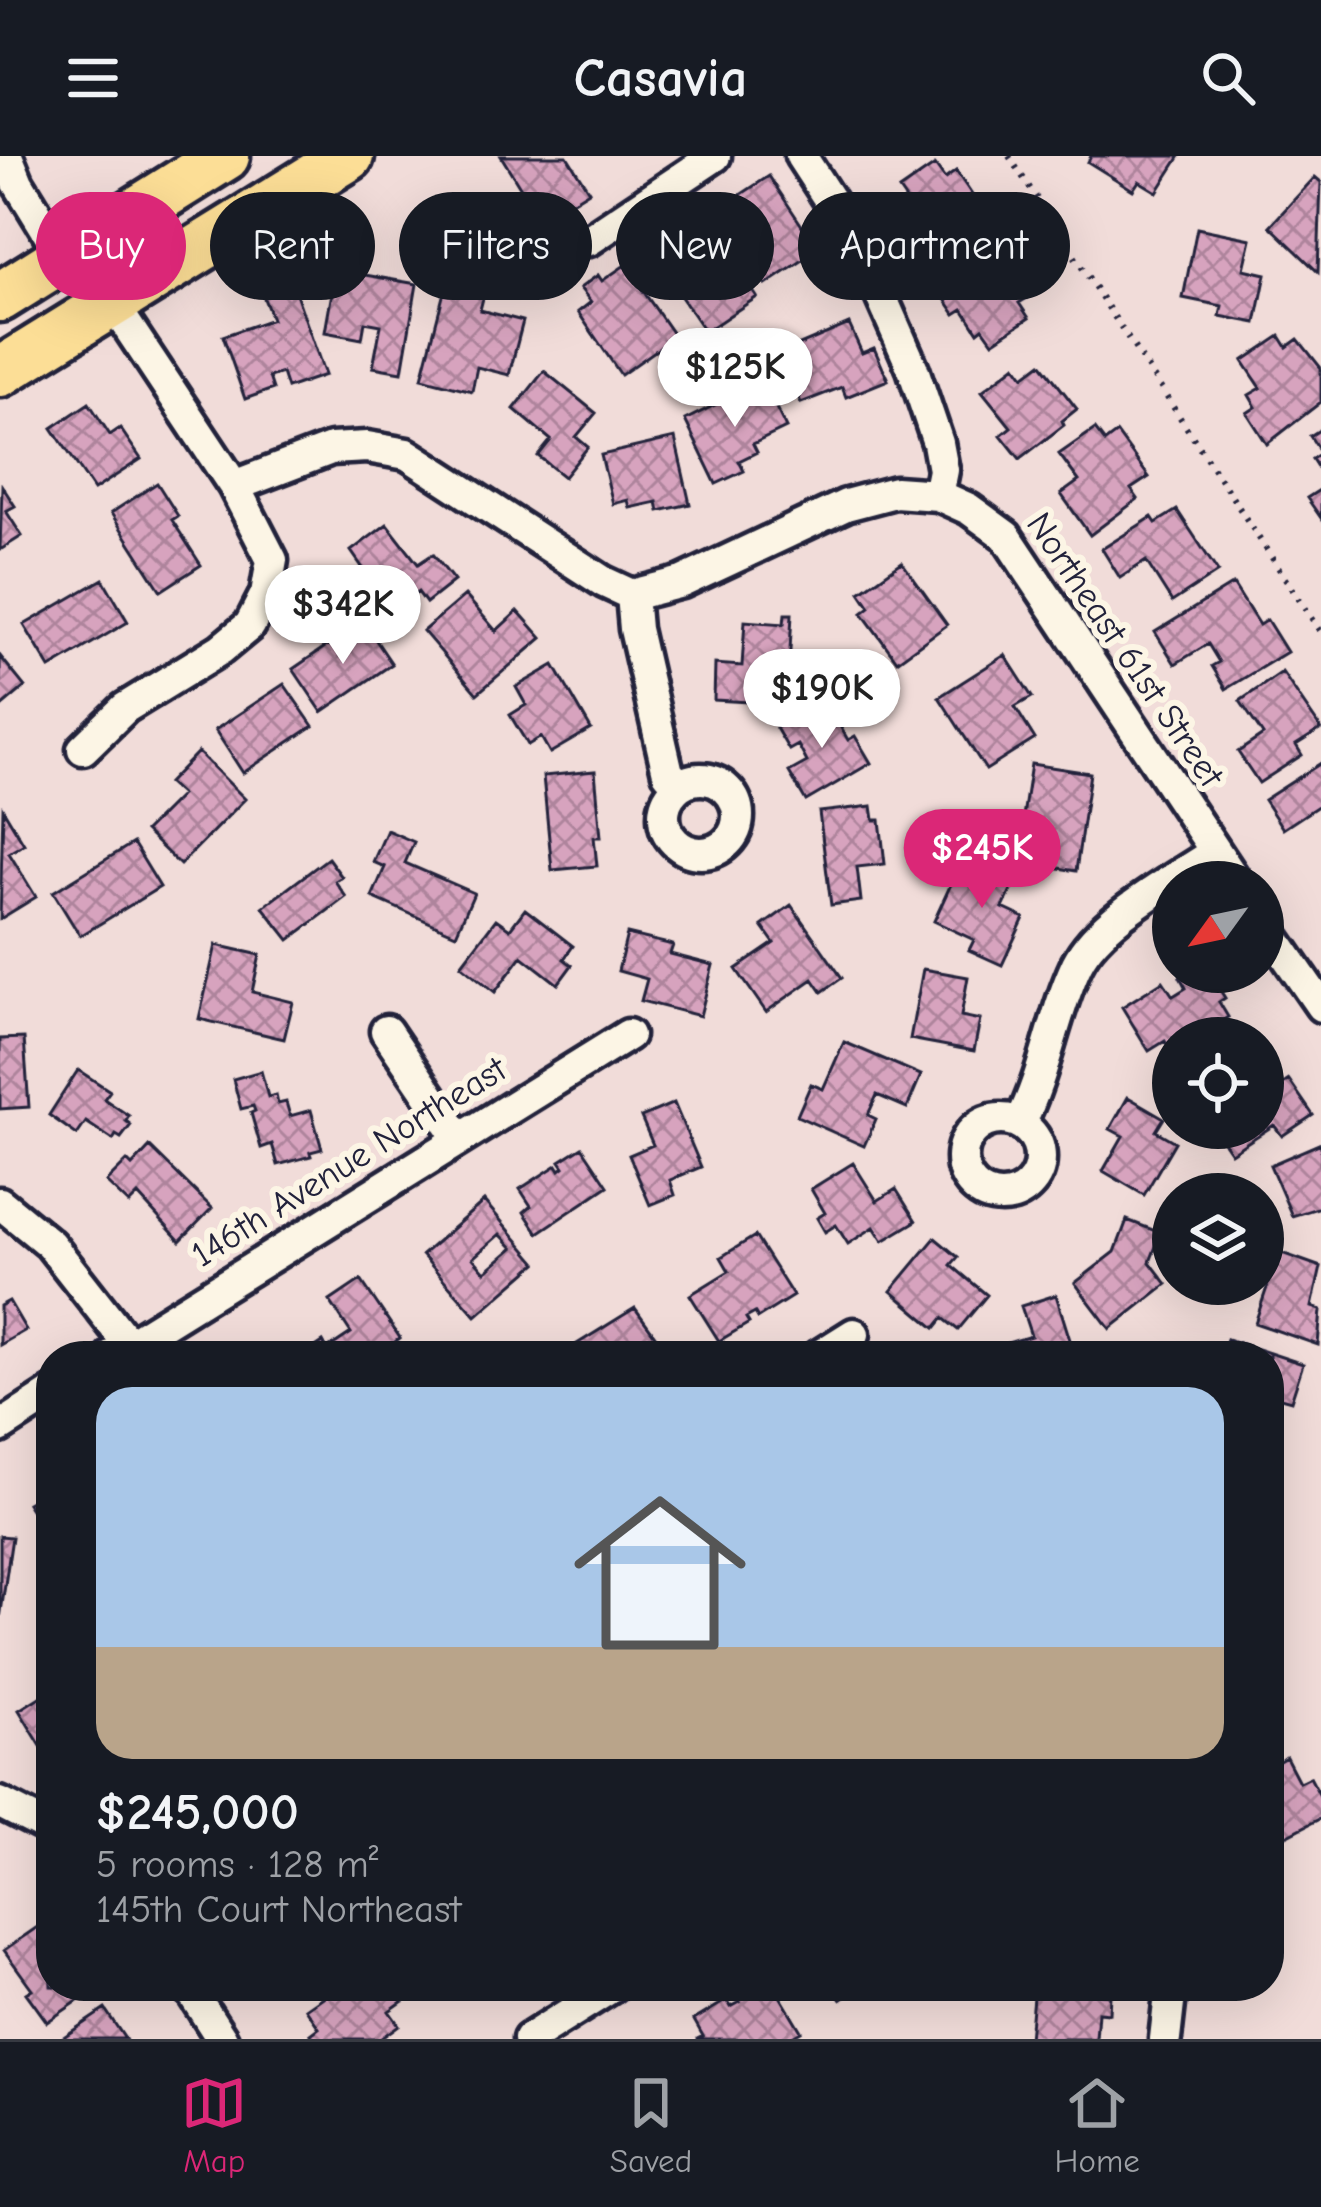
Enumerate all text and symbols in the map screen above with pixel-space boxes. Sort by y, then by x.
icon: menu [60,45,126,111]
icon: search [1195,45,1261,111]
text: Casavia [574,47,747,110]
chip: Buy [36,192,186,300]
chip: Rent [210,192,375,300]
chip: Filters [399,192,592,300]
chip: New [616,192,774,300]
chip: Apartment [798,192,1070,300]
pin: $125K [651,328,819,430]
text: $125K [685,344,785,389]
street label: Northeast 61st Street [1018,505,1233,796]
pin: $342K [259,565,427,667]
text: $342K [292,581,394,626]
pin: $190K [738,649,906,751]
text: $190K [770,665,874,710]
pin: $245K [898,809,1066,911]
text: $245K [931,825,1033,870]
north arrow [1152,861,1284,993]
map controls [1152,861,1284,1305]
button: locate [1152,1017,1284,1149]
street label: 146th Avenue Northeast [184,1048,515,1276]
button: layers [1152,1173,1284,1305]
icon: home [552,1465,768,1681]
text: $245,000 [96,1783,299,1842]
text: 5 rooms · 128 m² [96,1842,379,1887]
text: 145th Court Northeast [96,1887,462,1932]
tab: Map [181,2070,247,2180]
tab: Saved [610,2070,692,2180]
tab: Home [1055,2070,1140,2180]

